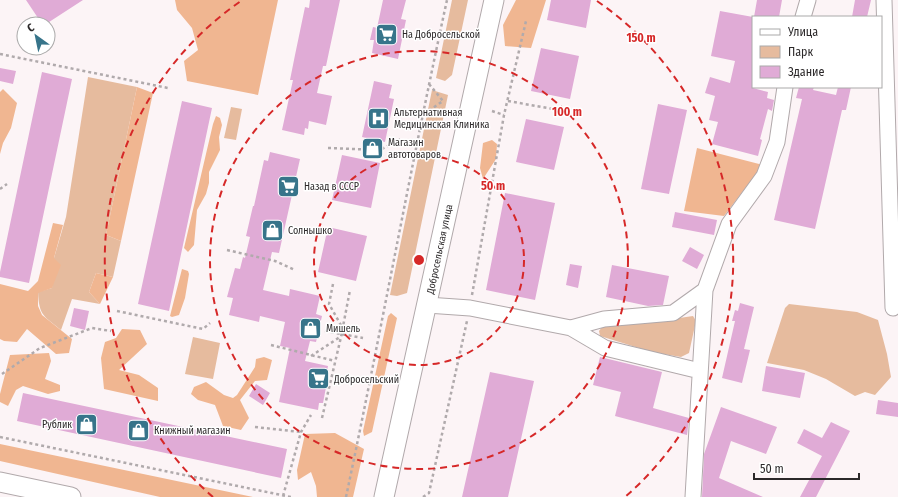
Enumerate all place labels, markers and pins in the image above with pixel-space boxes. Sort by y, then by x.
supermarket icon: На Добросельской [374,21,400,47]
place label: На Добросельской [402,29,480,41]
hospital icon: Альтернативная Mедицинская Kлиника [365,105,391,131]
place label: Альтернативная Mедицинская Kлиника [394,107,489,131]
shop icon: Магазин автотоваров [359,135,385,161]
place label: Магазин автотоваров [388,137,441,161]
supermarket icon: Назад в СССР [276,173,302,199]
place label: Назад в СССР [304,181,359,193]
shop icon: Солнышко [259,217,285,243]
place label: Солнышко [288,225,332,237]
centre of rings [412,253,426,267]
shop icon: Мишель [298,315,324,341]
place label: Мишель [326,323,361,335]
supermarket icon: Добросельский [305,366,331,392]
place label: Добросельский [333,374,399,386]
shop icon: Рублик [74,411,100,437]
shop icon: Книжный магазин [126,417,152,443]
place label: Рублик [42,419,72,431]
place label: Книжный магазин [154,425,231,437]

